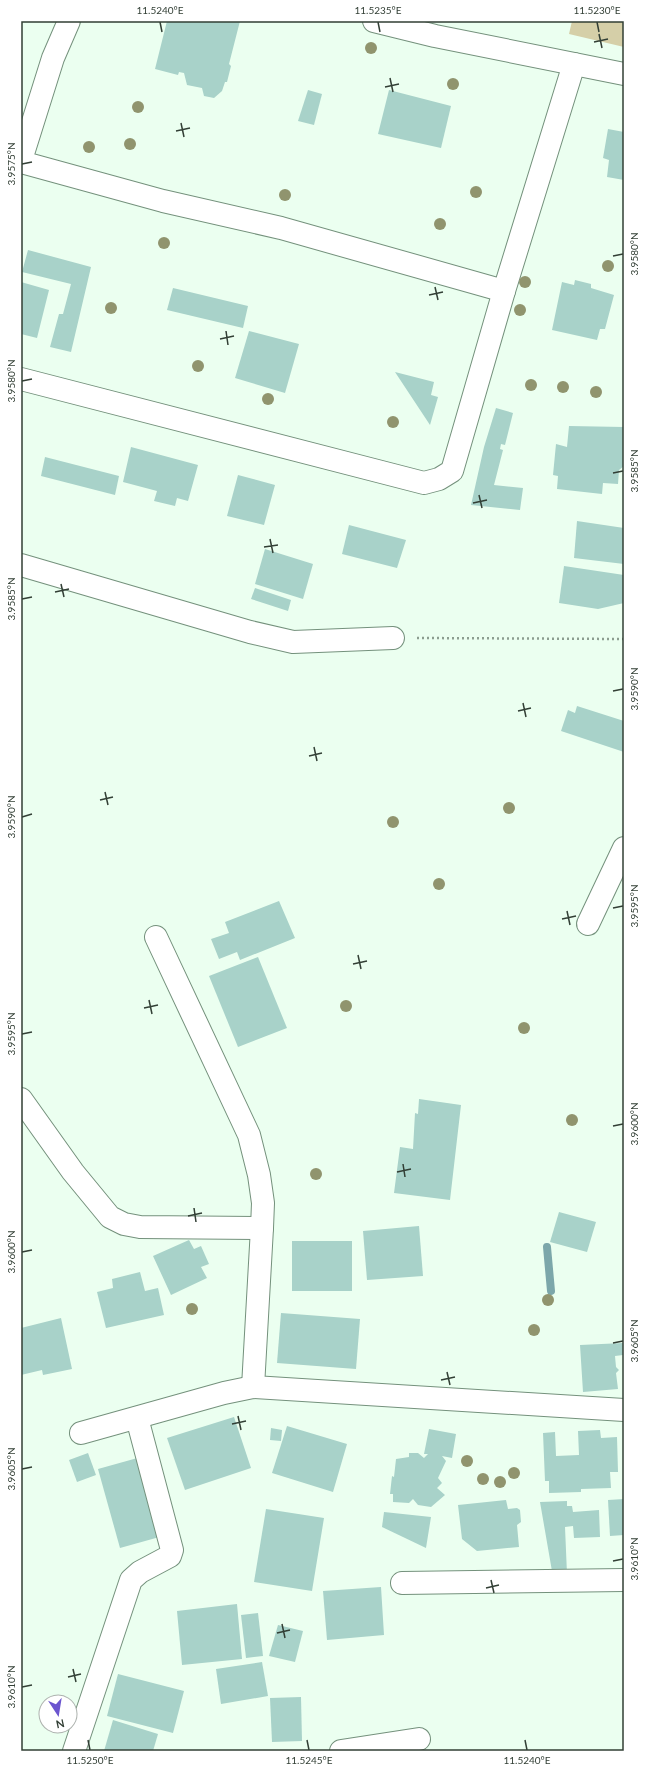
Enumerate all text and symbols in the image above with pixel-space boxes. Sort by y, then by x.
text: 11.5240°E [136,4,184,16]
text: 11.5235°E [354,4,402,16]
text: 11.5230°E [573,4,621,16]
text: 3.9575°N [5,142,17,186]
text: 3.9580°N [628,232,640,276]
text: 3.9580°N [5,359,17,403]
text: 3.9585°N [628,449,640,493]
text: 3.9585°N [5,577,17,621]
text: 3.9590°N [628,667,640,711]
text: 3.9590°N [5,795,17,839]
text: 3.9595°N [628,884,640,928]
text: 3.9595°N [5,1012,17,1056]
text: 3.9600°N [628,1102,640,1146]
text: 3.9600°N [5,1230,17,1274]
text: 3.9605°N [628,1319,640,1363]
text: 3.9605°N [5,1447,17,1491]
text: 3.9610°N [628,1537,640,1581]
text: 3.9610°N [5,1665,17,1709]
north arrow [38,1694,78,1734]
text: N [55,1717,66,1732]
text: 11.5250°E [66,1754,114,1766]
text: 11.5245°E [285,1754,333,1766]
text: 11.5240°E [503,1754,551,1766]

